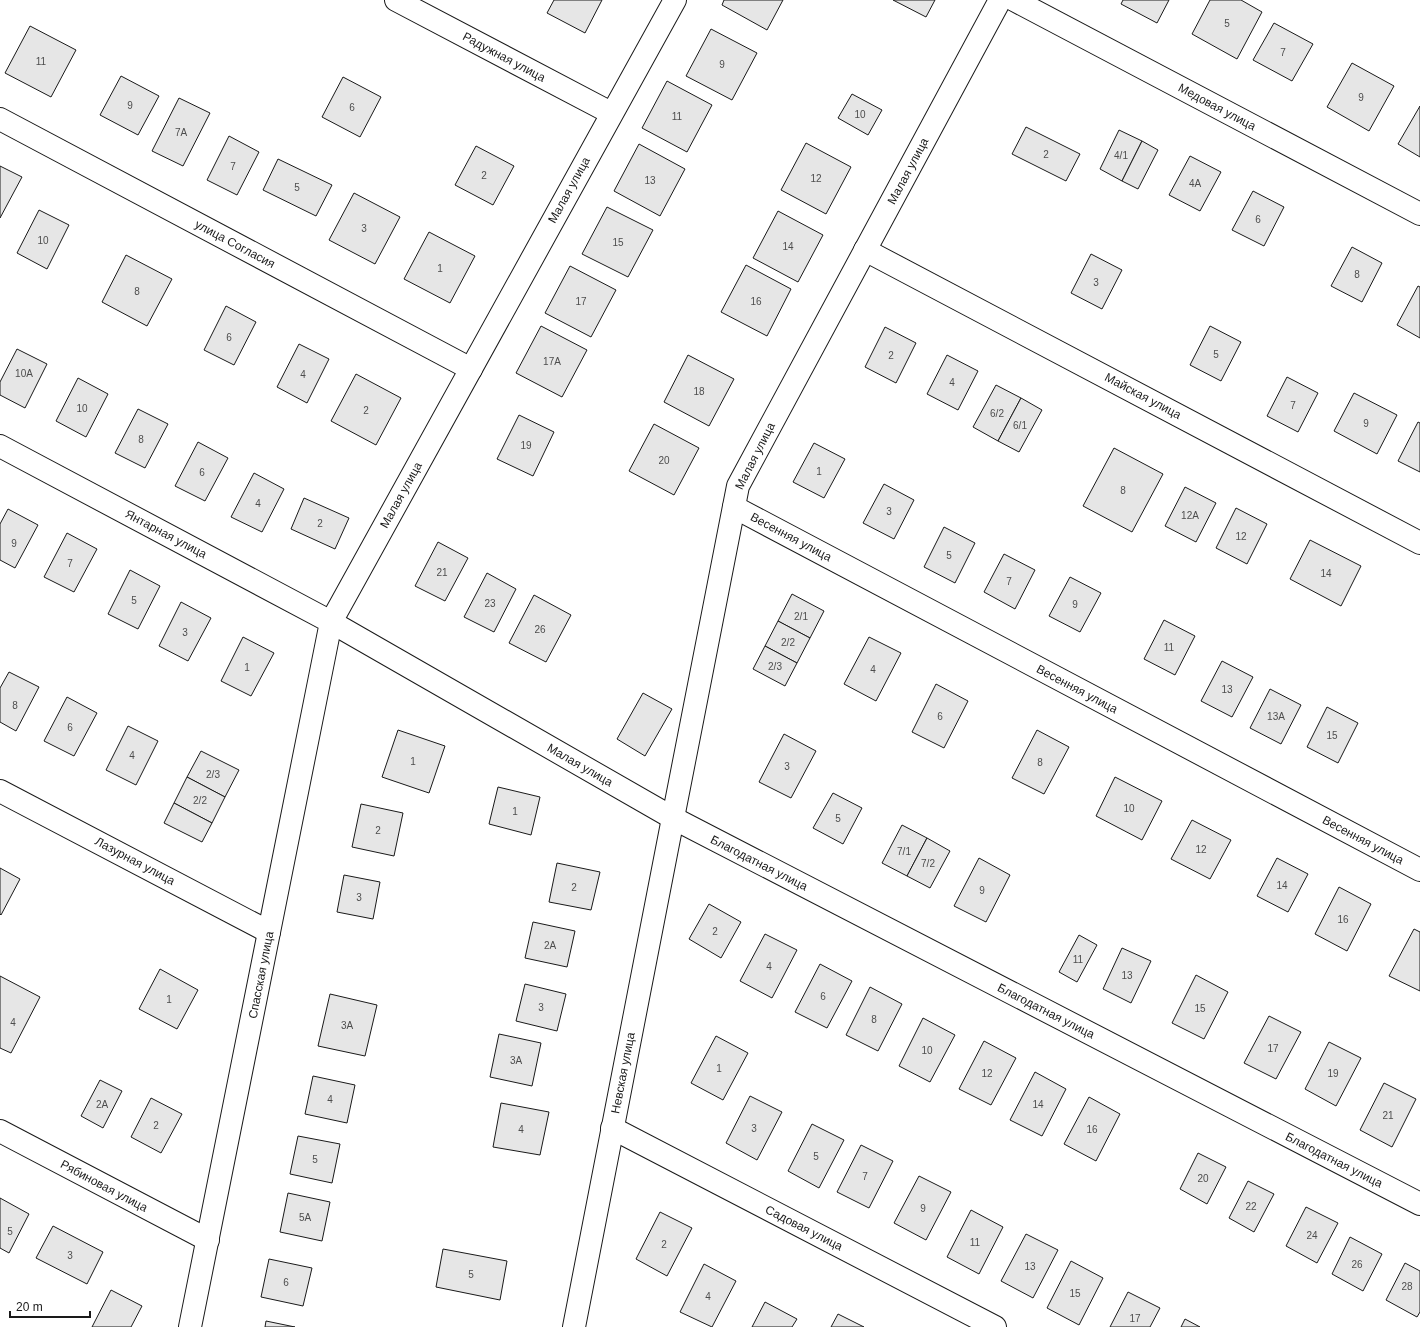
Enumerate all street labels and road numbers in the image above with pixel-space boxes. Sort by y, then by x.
street label: Радужная улица [460,29,548,85]
street label: Медовая улица [1176,81,1259,134]
street label: Малая улица [885,135,932,207]
street label: Малая улица [545,154,593,225]
street label: улица Согласия [193,217,277,271]
street label: Майская улица [1102,370,1184,422]
street label: Малая улица [732,420,778,492]
street label: Малая улица [377,459,425,530]
street label: Янтарная улица [123,507,209,561]
street label: Весенняя улица [748,510,834,564]
street label: Весенняя улица [1034,662,1120,716]
street label: Малая улица [545,741,616,790]
street label: Весенняя улица [1320,813,1406,867]
street label: Благодатная улица [708,832,810,894]
street label: Лазурная улица [93,834,178,888]
street label: Спасская улица [246,930,276,1020]
street label: Благодатная улица [995,980,1097,1042]
street label: Невская улица [608,1031,638,1115]
street label: Благодатная улица [1283,1129,1385,1191]
street label: Рябиновая улица [58,1157,150,1215]
street label: Садовая улица [763,1202,845,1254]

